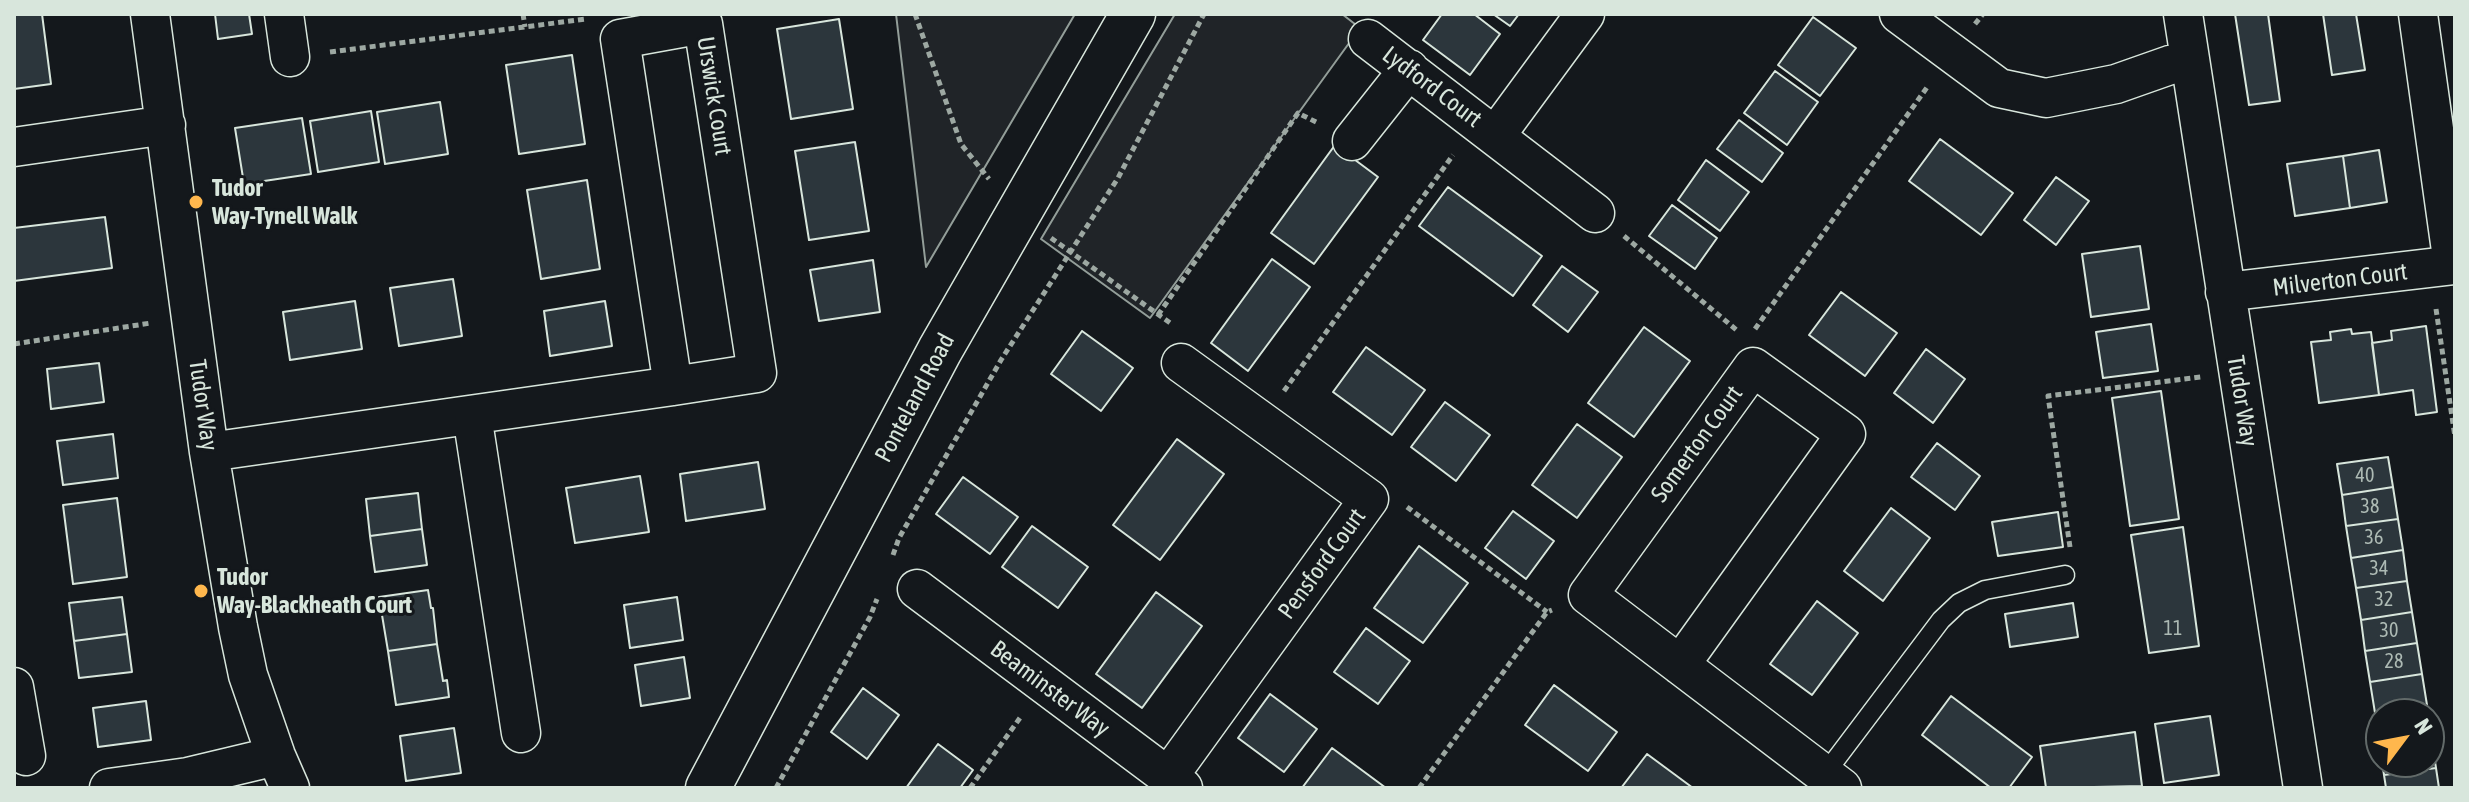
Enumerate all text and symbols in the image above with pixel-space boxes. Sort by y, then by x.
street label: Urswick Court [690,35,738,157]
street label: Lydford Court [1377,40,1487,134]
place label: Tudor Way-Tynell Walk [212,174,357,230]
marker: Tudor Way-Tynell Walk [187,193,205,211]
street label: Milverton Court [2271,257,2409,303]
street label: Ponteland Road [869,329,961,467]
street label: Tudor Way [2221,353,2263,449]
street label: Tudor Way [182,358,224,452]
street label: Somerton Court [1645,380,1749,508]
house number: 40 [2356,464,2374,488]
house number: 38 [2361,495,2379,519]
street label: Pensford Court [1272,503,1372,625]
house number: 36 [2365,526,2383,550]
house number: 34 [2370,557,2388,581]
place label: Tudor Way-Blackheath Court [217,563,412,619]
marker: Tudor Way-Blackheath Court [192,582,210,600]
house number: 32 [2375,588,2393,612]
house number: 11 [2164,617,2182,641]
house number: 30 [2380,619,2398,643]
street label: Beaminster Way [985,635,1115,743]
house number: 28 [2385,650,2403,674]
north arrow [2365,698,2445,778]
text: N [2409,714,2438,739]

